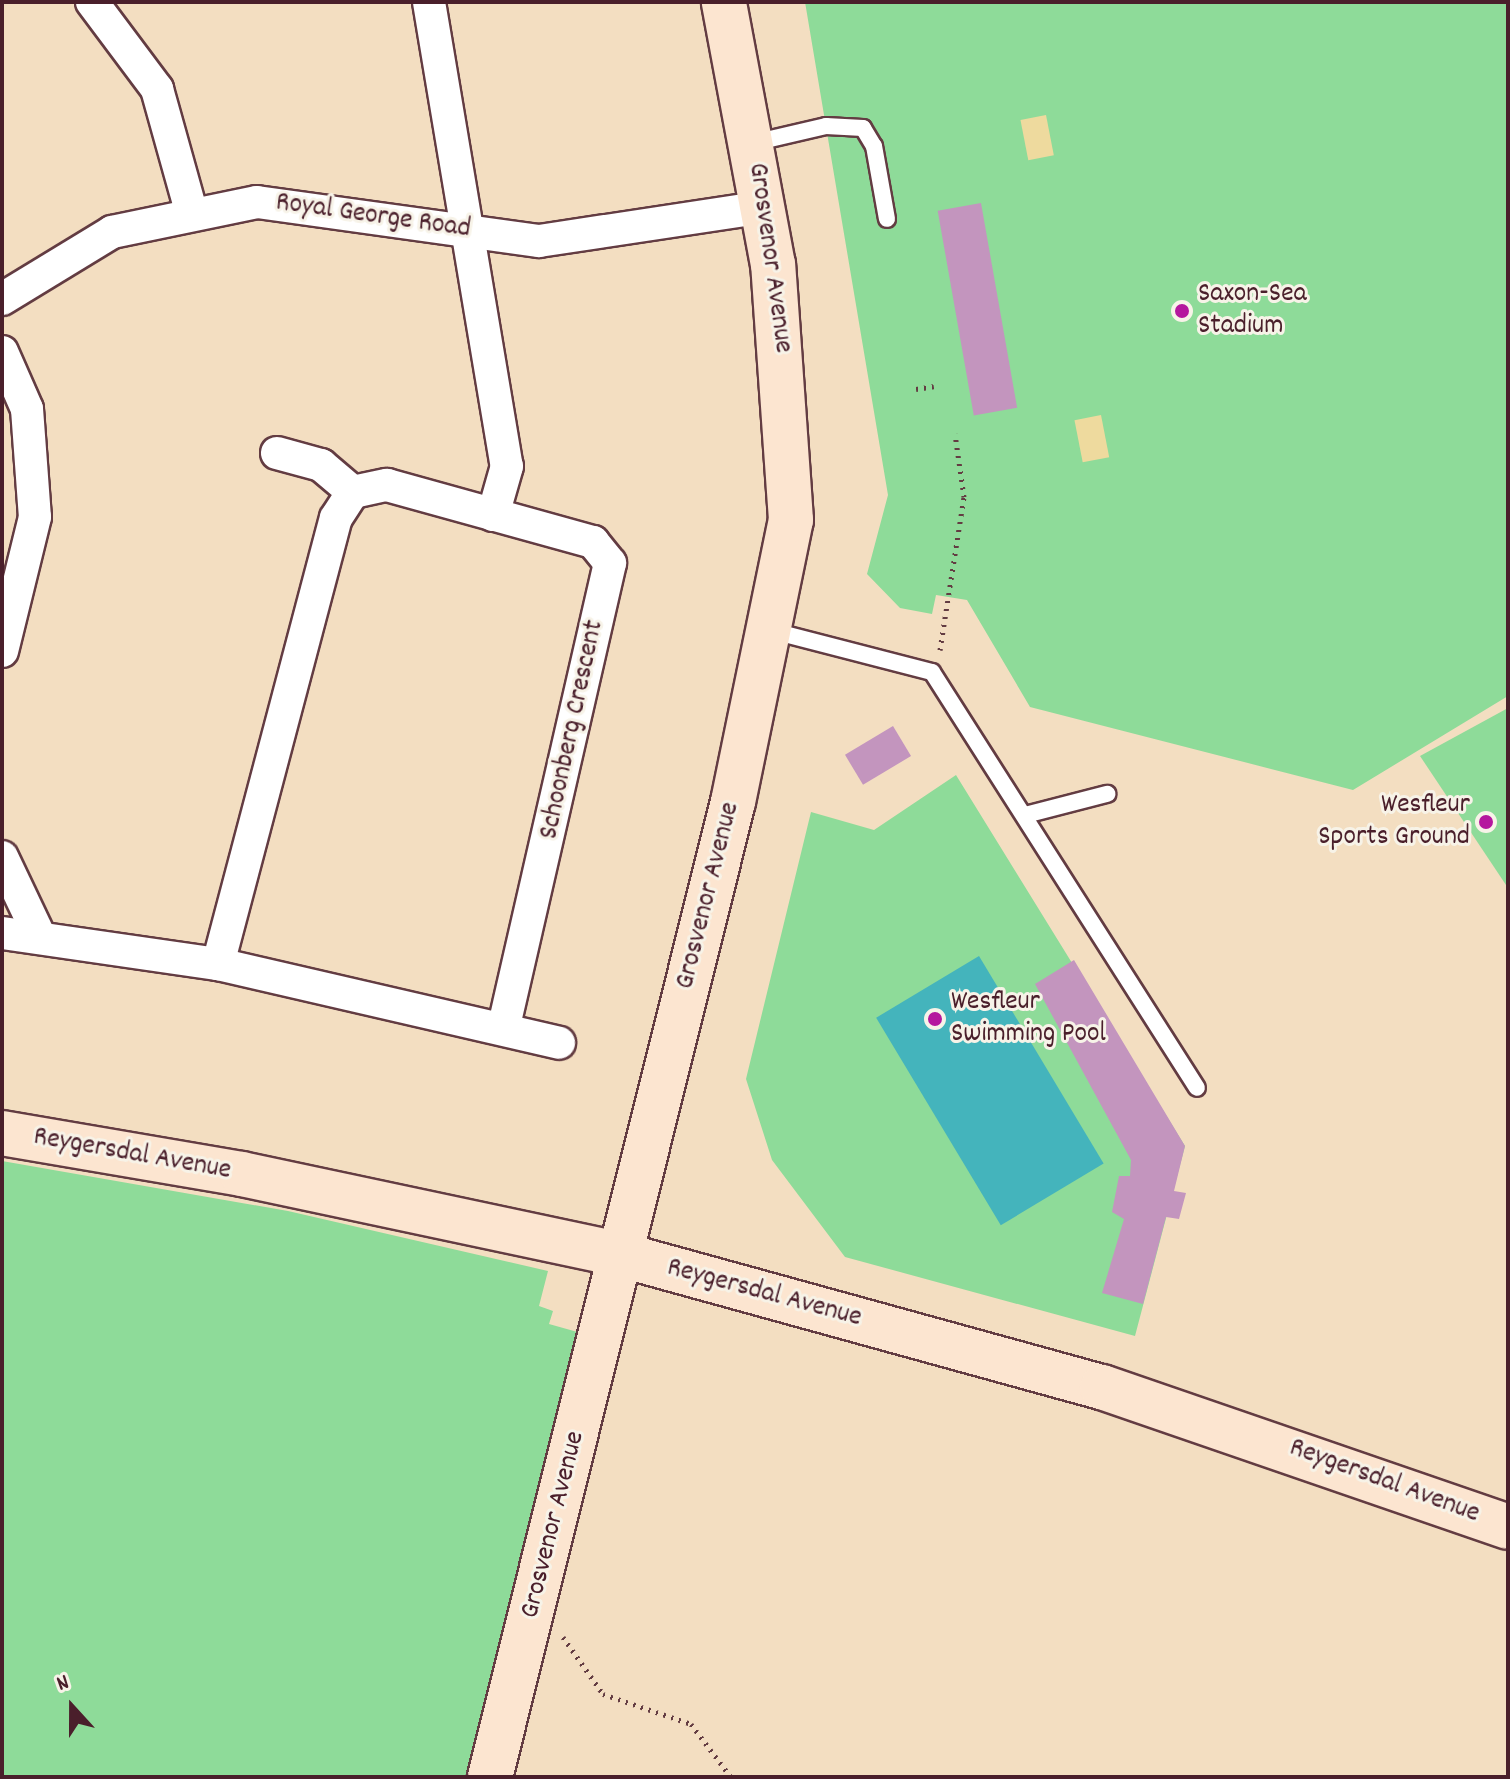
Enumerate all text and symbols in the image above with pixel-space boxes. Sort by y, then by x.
street label: Grosvenor Avenue [739,161,799,355]
street label: Royal George Road [273,187,473,247]
place label: Saxon-Sea Stadium [1198,278,1307,344]
marker: Saxon-Sea Stadium [1173,302,1191,320]
street label: Schoonberg Crescent [533,617,613,843]
place label: Wesfleur Sports Ground [1318,789,1470,855]
street label: Grosvenor Avenue [670,799,748,993]
marker: Wesfleur Sports Ground [1477,813,1495,831]
place label: Wesfleur Swimming Pool [951,986,1106,1052]
marker: Wesfleur Swimming Pool [926,1010,944,1028]
street label: Reygersdal Avenue [31,1121,233,1189]
street label: Reygersdal Avenue [663,1252,865,1336]
street label: Grosvenor Avenue [515,1428,593,1622]
street label: Reygersdal Avenue [1284,1432,1484,1532]
north arrow [32,1667,112,1747]
text: N [53,1668,74,1701]

